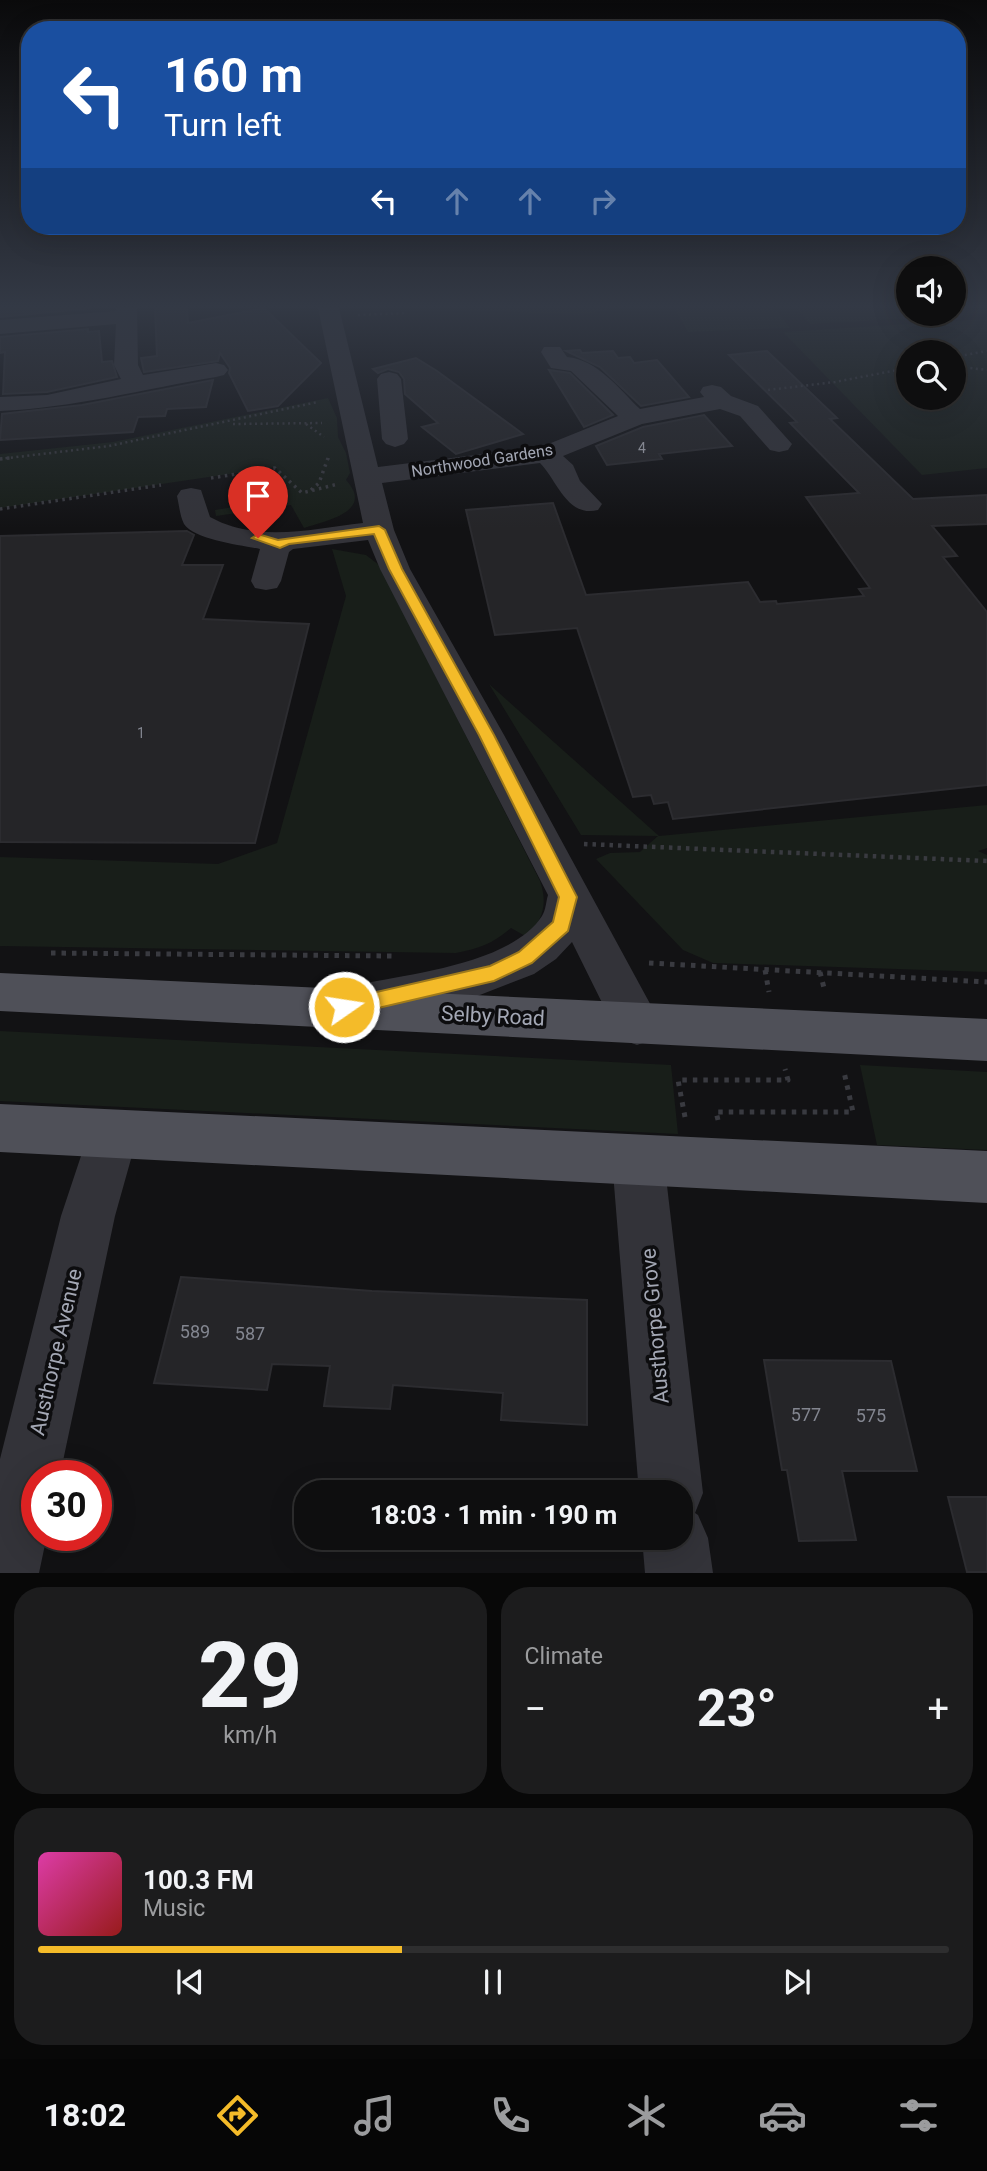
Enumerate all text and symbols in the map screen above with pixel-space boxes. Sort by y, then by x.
text: 160 m [164,47,303,104]
icon: left [49,49,140,140]
text: Turn left [164,106,282,144]
icon: left [365,182,403,220]
icon: ahead [438,182,476,220]
icon: ahead [511,182,549,220]
icon: right [584,182,622,220]
map controls [896,256,966,410]
button: sound [896,256,966,326]
button: search [896,340,966,410]
street label: Northwood Gardens [410,440,554,481]
house number: 4 [638,440,646,456]
pin [228,466,288,538]
icon: arrive [239,477,277,515]
house number: 1 [137,725,145,741]
position arrow [307,970,381,1044]
street label: Selby Road [441,1001,545,1031]
street label: Austhorpe Grove [636,1247,674,1405]
street label: Austhorpe Avenue [25,1266,87,1438]
house number: 589 [180,1321,210,1342]
house number: 587 [235,1323,265,1344]
house number: 577 [791,1404,821,1425]
house number: 575 [856,1405,886,1426]
speed limit sign: 30 [21,1460,112,1551]
text: 18:03 · 1 min · 190 m [370,1500,617,1530]
text: 29 [198,1623,302,1729]
text: Climate [525,1643,603,1670]
text: 23° [697,1678,777,1739]
text: − [525,1687,546,1731]
text: + [927,1687,949,1731]
text: km/h [223,1722,277,1749]
text: 100.3 FM [143,1865,254,1895]
text: Music [143,1895,205,1922]
icon: previous [171,1963,209,2001]
icon: pause [474,1963,512,2001]
icon: next [778,1963,816,2001]
icon: directions [213,2091,262,2140]
icon: music [350,2091,399,2140]
icon: phone [486,2091,535,2140]
icon: climate [622,2091,671,2140]
icon: car [758,2091,807,2140]
icon: filters [894,2091,943,2140]
text: 18:02 [44,2096,126,2134]

